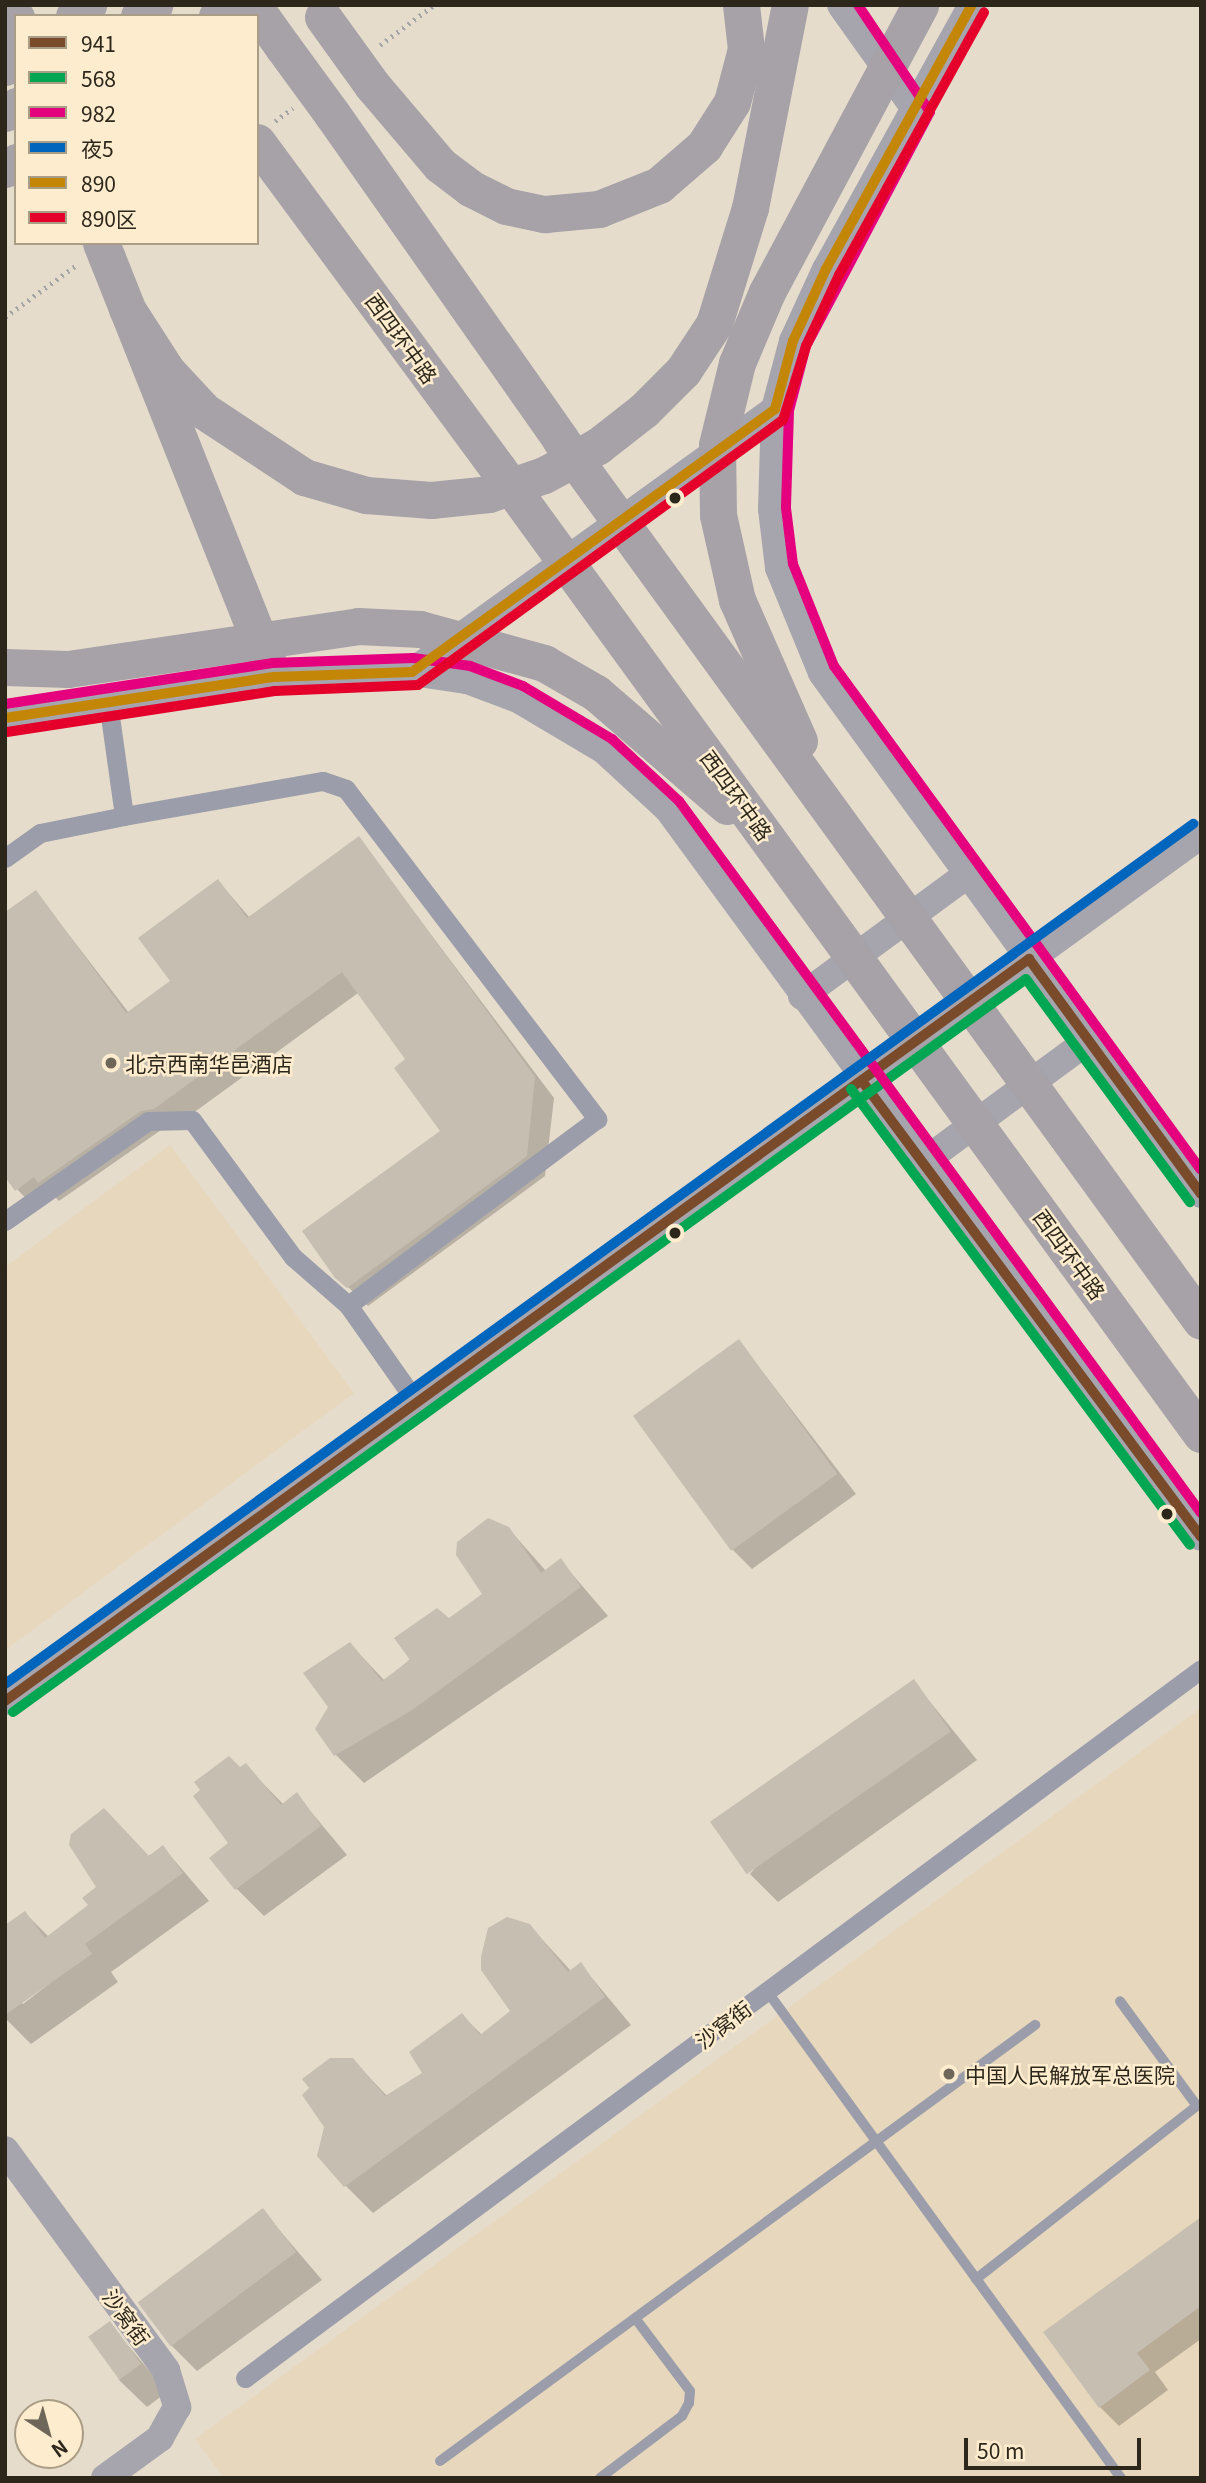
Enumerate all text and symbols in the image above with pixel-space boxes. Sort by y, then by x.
legend [14,14,259,245]
text: 941 [81,28,116,58]
text: 568 [81,63,116,93]
text: 982 [81,98,116,128]
text: 夜5 [81,133,114,163]
text: 890 [81,168,116,198]
text: 890区 [81,203,137,233]
street label: 西四环中路 [361,288,443,388]
unlabelled marker [668,491,682,505]
street label: 西四环中路 [696,745,778,845]
place label: 北京西南华邑酒店 [125,1050,293,1076]
marker: 北京西南华邑酒店 [103,1055,119,1071]
street label: 西四环中路 [1029,1204,1111,1304]
unlabelled marker [668,1226,682,1240]
unlabelled marker [1160,1507,1174,1521]
street label: 沙窝街 [690,1995,756,2053]
place label: 中国人民解放军总医院 [965,2061,1175,2087]
marker: 中国人民解放军总医院 [939,2064,959,2084]
street label: 沙窝街 [98,2284,156,2350]
north arrow [14,2399,84,2469]
scale bar [968,2424,1145,2468]
text: N [47,2435,74,2465]
text: 50 m [977,2435,1024,2465]

